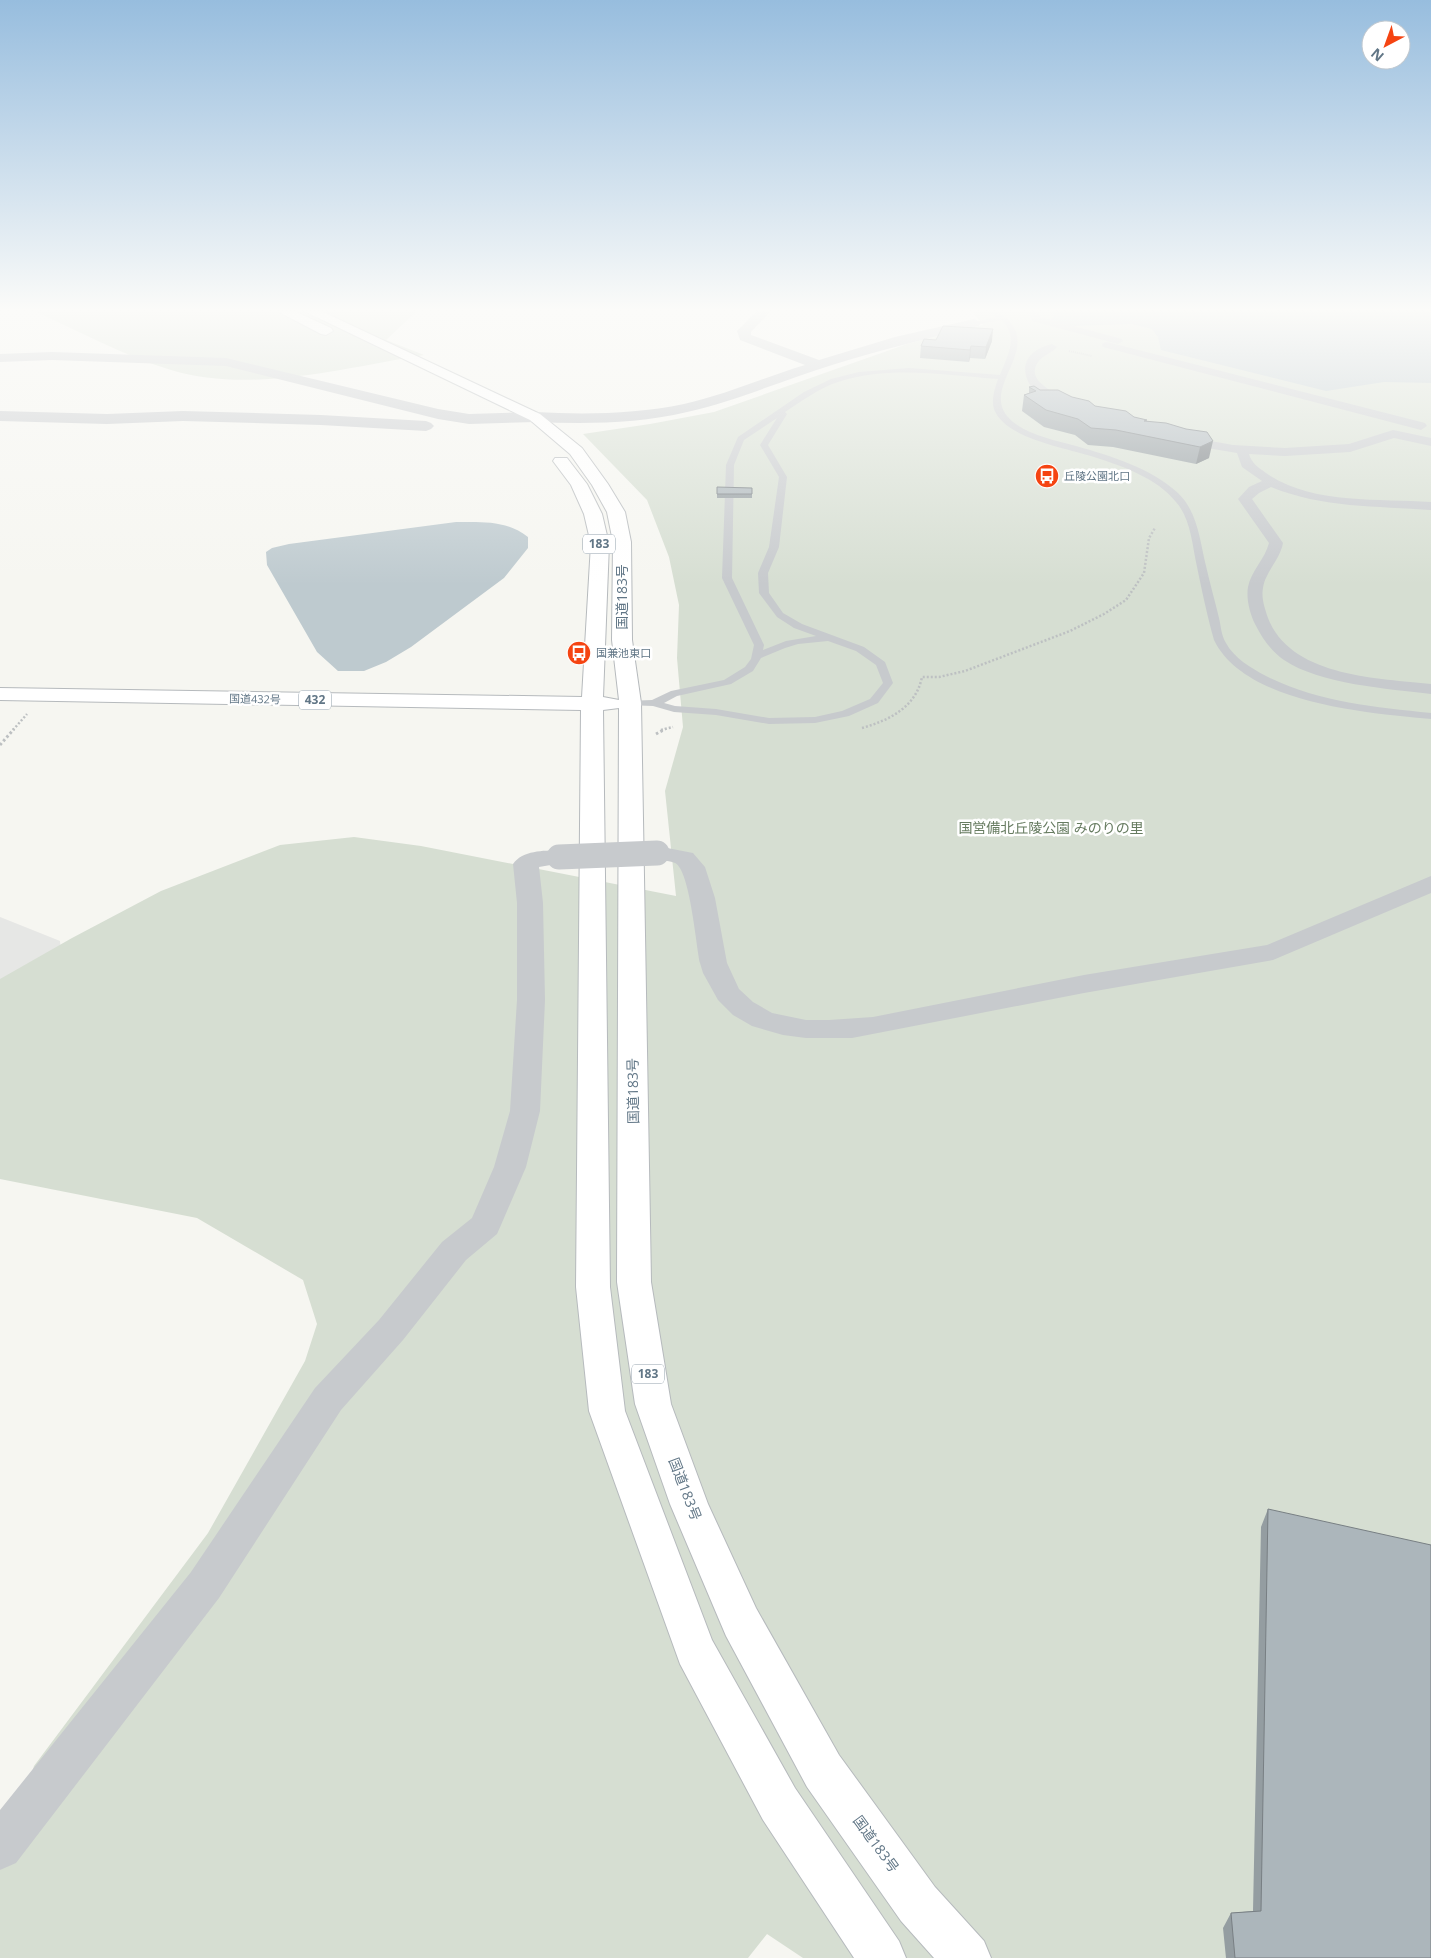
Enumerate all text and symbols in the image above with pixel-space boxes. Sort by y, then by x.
north arrow [1361,20,1411,70]
text: N [1367,44,1388,66]
bus stop icon: 丘陵公園北口 [1034,463,1060,489]
place label: 丘陵公園北口 [1064,468,1130,483]
road number: 183 [583,534,615,554]
street label: 国道183号 [612,564,631,630]
bus stop icon: 国兼池東口 [566,640,592,666]
place label: 国兼池東口 [596,645,651,660]
road number: 432 [299,690,331,710]
street label: 国道432号 [229,691,281,706]
park label: 国営備北丘陵公園 みのりの里 [958,818,1144,837]
street label: 国道183号 [622,1058,643,1124]
road number: 183 [632,1365,664,1384]
street label: 国道183号 [665,1455,706,1523]
street label: 国道183号 [849,1811,903,1876]

